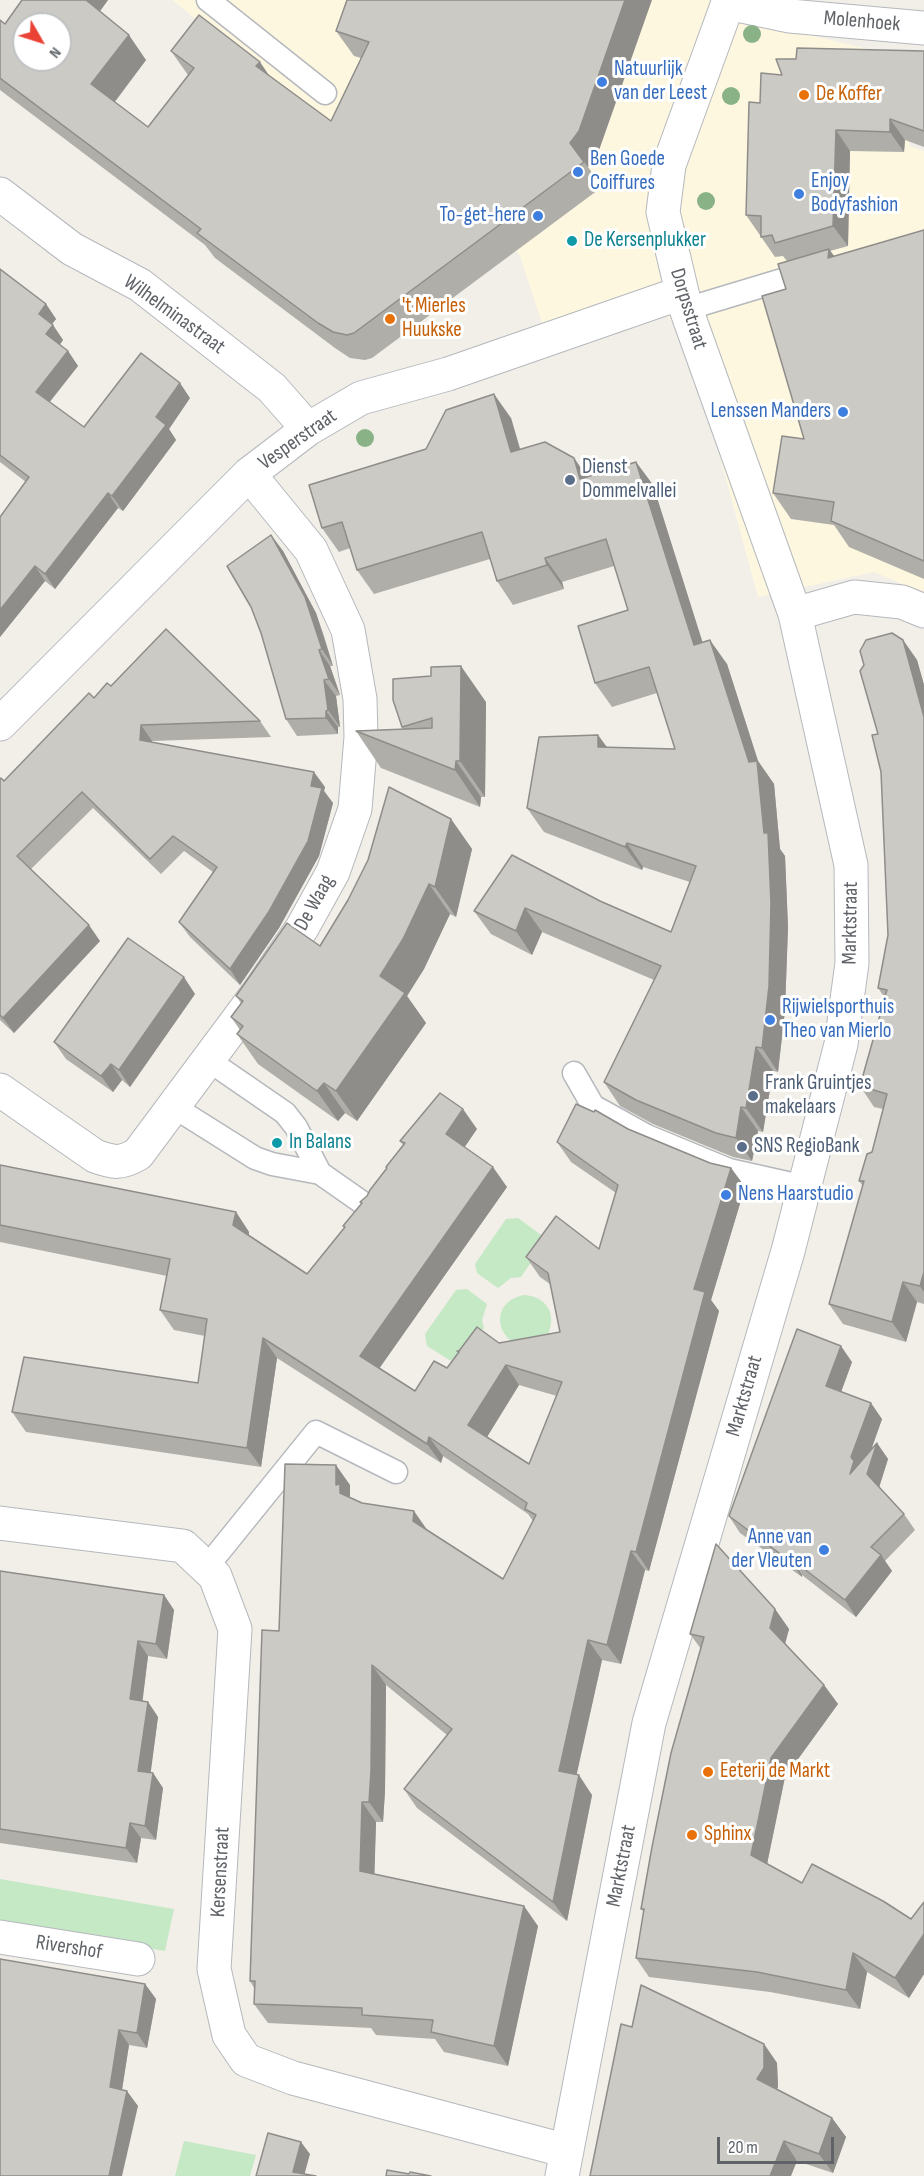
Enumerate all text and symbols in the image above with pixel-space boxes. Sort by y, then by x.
street label: Molenhoek [823,6,901,38]
north arrow [12,12,72,72]
text: N [45,43,65,62]
place label: Natuurlijk van der Leest [614,57,707,107]
marker: Natuurlijk van der Leest [595,75,609,89]
place label: De Koffer [816,82,882,108]
marker: De Koffer [797,88,811,102]
place label: Ben Goede Coiffures [590,147,665,197]
marker: Ben Goede Coiffures [571,165,585,179]
place label: Enjoy Bodyfashion [811,169,898,219]
marker: Enjoy Bodyfashion [792,187,806,201]
place label: To-get-here [440,203,526,229]
marker: To-get-here [531,209,545,223]
place label: De Kersenplukker [584,228,706,254]
marker: De Kersenplukker [565,234,579,248]
street label: Dorpsstraat [664,265,712,353]
street label: Wilhelminastraat [118,270,230,360]
place label: 't Mierles Huukske [402,294,466,344]
marker: 't Mierles Huukske [383,312,397,326]
place label: Lenssen Manders [710,399,831,425]
street label: Vesperstraat [254,404,342,476]
marker: Lenssen Manders [836,405,850,419]
place label: Dienst Dommelvallei [582,455,676,505]
marker: Dienst Dommelvallei [563,473,577,487]
street label: De Waag [289,871,341,935]
street label: Marktstraat [838,881,864,965]
place label: Rijwielsporthuis Theo van Mierlo [782,995,894,1045]
marker: Rijwielsporthuis Theo van Mierlo [763,1013,777,1027]
place label: Frank Gruintjes makelaars [765,1071,872,1121]
marker: Frank Gruintjes makelaars [746,1089,760,1103]
place label: In Balans [289,1130,352,1156]
place label: SNS RegioBank [754,1134,859,1160]
marker: In Balans [270,1136,284,1150]
marker: SNS RegioBank [735,1140,749,1154]
place label: Nens Haarstudio [738,1182,854,1208]
marker: Nens Haarstudio [719,1188,733,1202]
street label: Marktstraat [721,1353,769,1439]
place label: Anne van der Vleuten [731,1525,812,1575]
marker: Anne van der Vleuten [817,1543,831,1557]
place label: Eeterij de Markt [720,1759,830,1785]
marker: Eeterij de Markt [701,1765,715,1779]
place label: Sphinx [704,1822,751,1848]
street label: Marktstraat [602,1823,642,1909]
street label: Kersenstraat [206,1826,236,1918]
marker: Sphinx [685,1828,699,1842]
street label: Rivershof [34,1930,104,1966]
scale bar [720,2125,837,2163]
text: 20 m [728,2137,758,2158]

